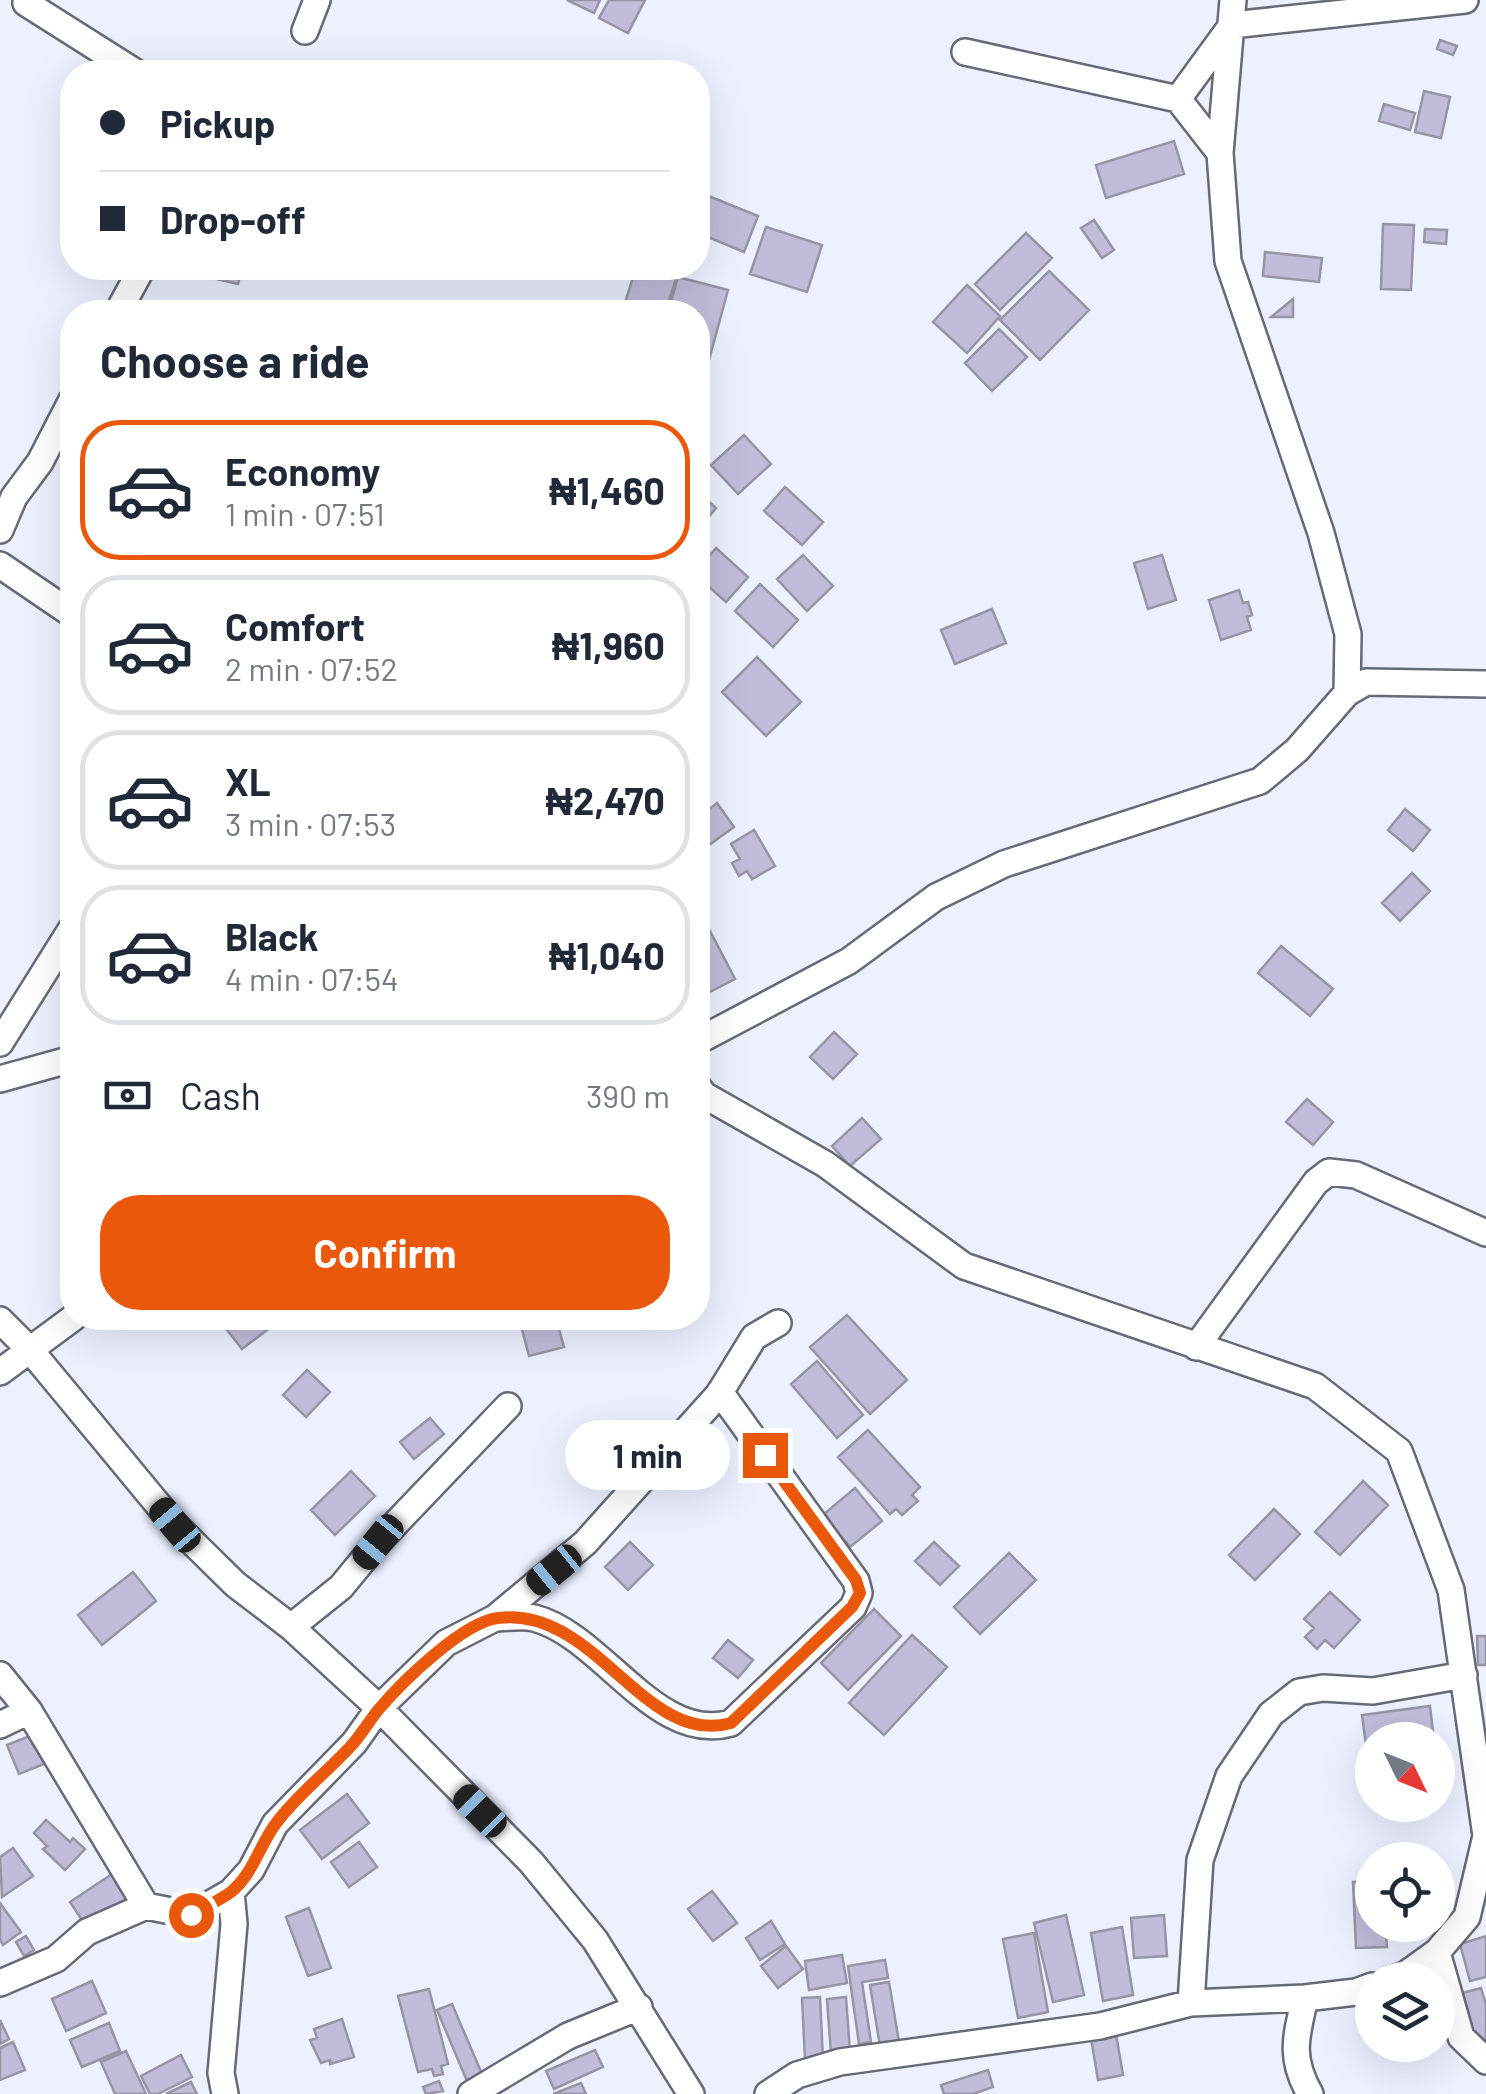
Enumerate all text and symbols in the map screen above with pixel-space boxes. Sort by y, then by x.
text: Pickup [160,100,275,146]
text: Drop-off [160,196,306,242]
text: Choose a ride [100,333,370,387]
icon: car [105,445,195,535]
text: Economy [225,448,380,494]
text: ₦1,460 [549,467,665,513]
text: 1 min · 07:51 [225,494,385,532]
icon: car [105,600,195,690]
text: Comfort [225,603,365,649]
text: ₦1,960 [552,622,665,668]
text: 2 min · 07:52 [225,649,398,687]
icon: car [105,755,195,845]
text: XL [225,758,271,804]
text: ₦2,470 [545,777,665,823]
text: 3 min · 07:53 [225,804,396,842]
icon: car [105,910,195,1000]
text: Black [225,913,319,959]
text: ₦1,040 [549,932,665,978]
text: 4 min · 07:54 [225,959,399,997]
icon: cash [100,1068,155,1123]
text: Cash [180,1072,261,1118]
text: 390 m [586,1076,670,1114]
button: Confirm [100,1195,670,1310]
callout: 1 min [565,1420,730,1490]
route end [743,1433,788,1478]
text: 1 min [612,1436,683,1474]
car [144,1492,206,1558]
car [347,1509,409,1575]
car [521,1539,587,1601]
north arrow [1355,1722,1455,1822]
map controls [1355,1722,1455,2062]
car [448,1779,512,1843]
button: locate [1355,1842,1455,1942]
route start [169,1893,214,1938]
button: layers [1355,1962,1455,2062]

